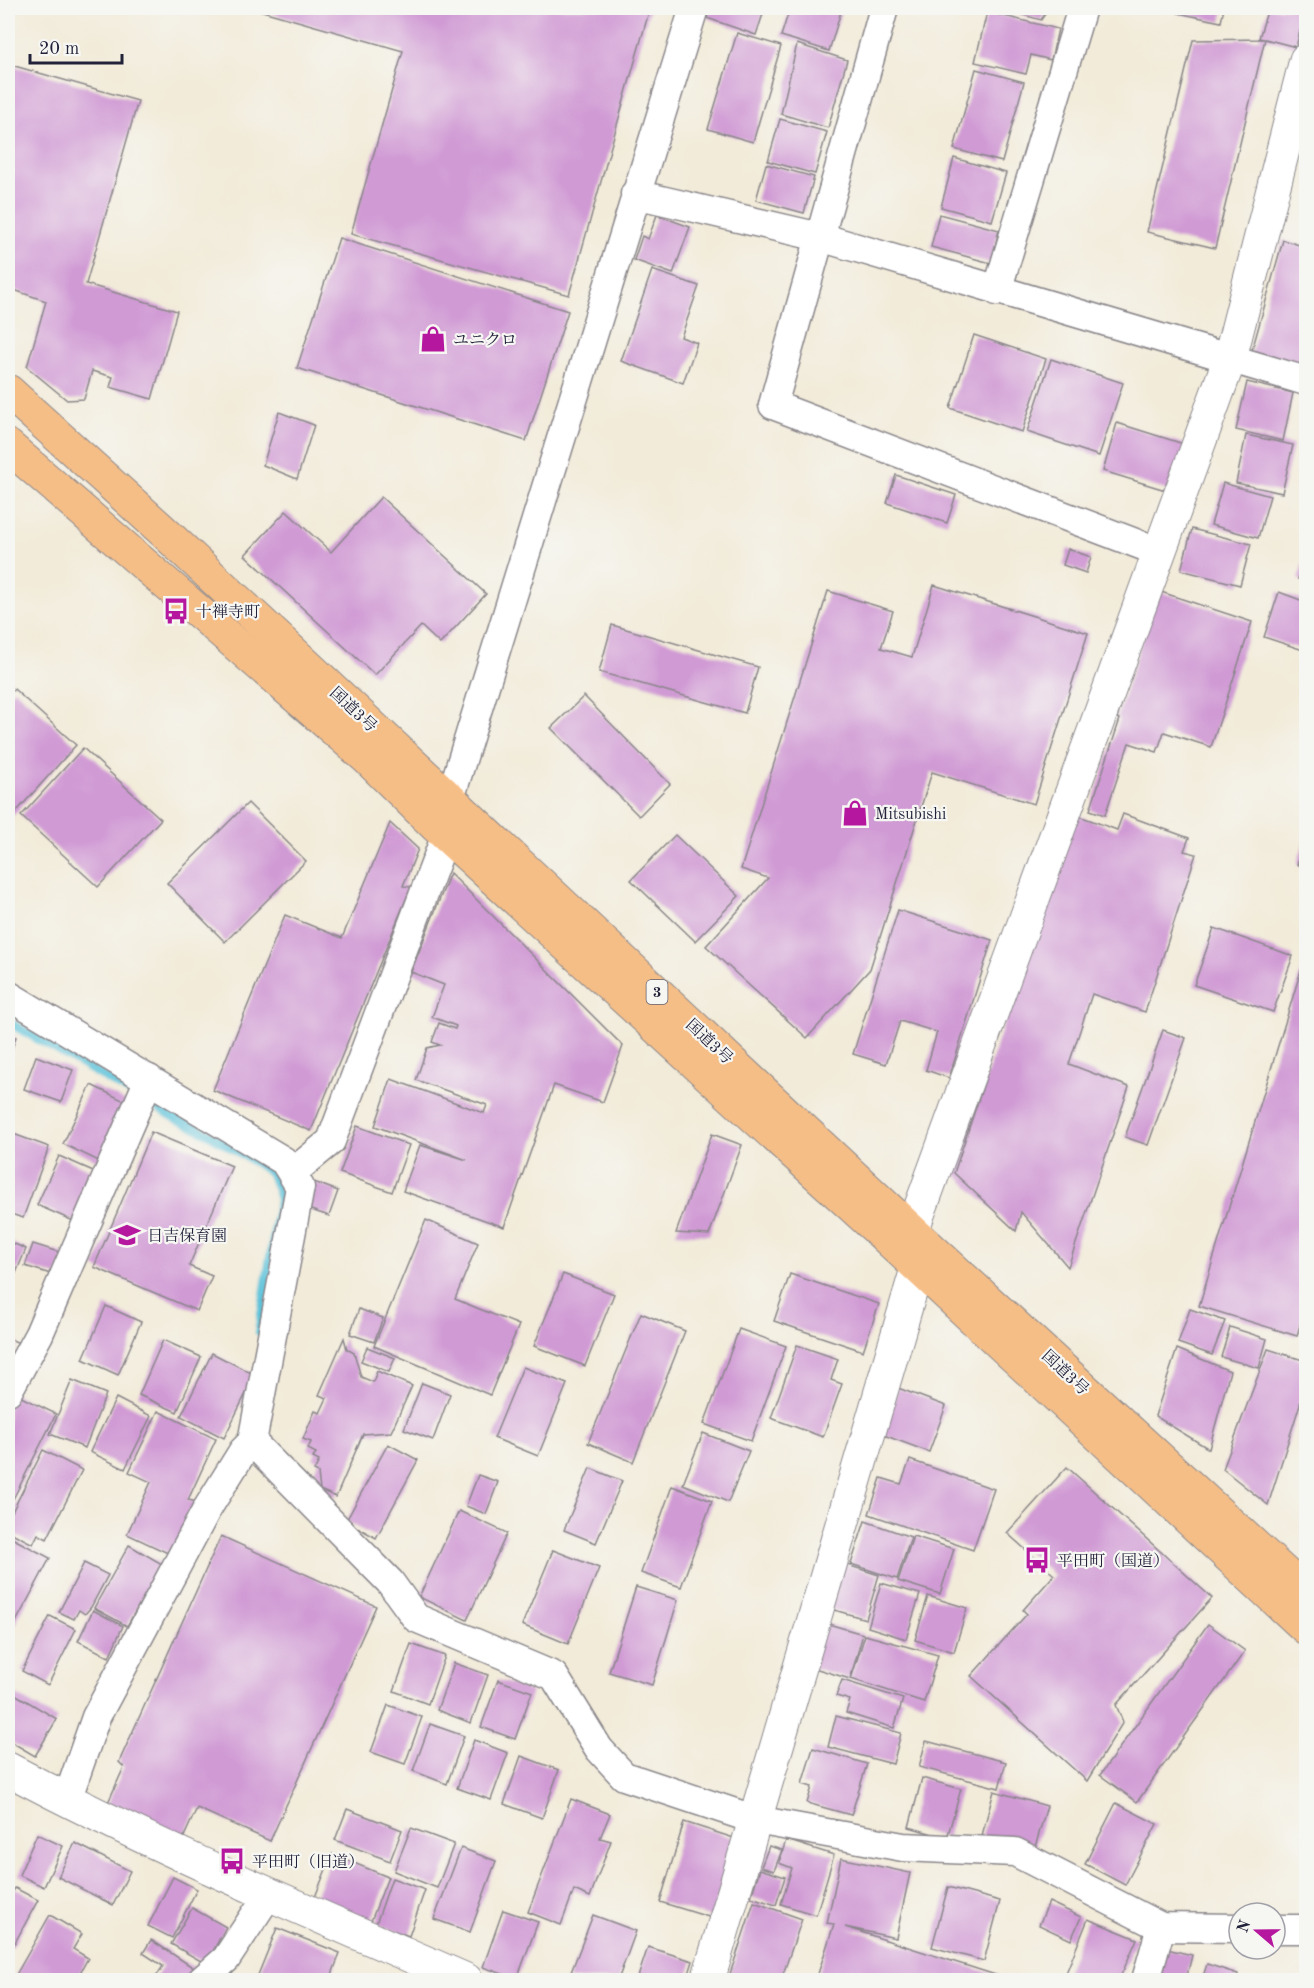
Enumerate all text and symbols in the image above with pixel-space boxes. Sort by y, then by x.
scale bar [30,27,122,65]
text: 20 m [39,40,79,58]
shop icon: ユニクロ [418,324,448,354]
place label: ユニクロ [453,332,517,349]
bus stop icon: 十禅寺町 [161,596,191,626]
place label: 十禅寺町 [196,603,260,621]
street label: 国道3号 [326,684,380,736]
shop icon: Mitsubishi [840,798,870,828]
place label: Mitsubishi [875,807,946,823]
road number: 3 [646,980,668,1004]
street label: 国道3号 [682,1016,736,1068]
school or university icon: 日吉保育園 [112,1220,142,1250]
place label: 日吉保育園 [147,1227,227,1245]
street label: 国道3号 [1038,1347,1092,1399]
bus stop icon: 平田町（国道） [1022,1545,1052,1575]
place label: 平田町（国道） [1057,1552,1169,1570]
bus stop icon: 平田町（旧道） [217,1846,247,1876]
place label: 平田町（旧道） [252,1853,364,1871]
north arrow [1227,1901,1287,1961]
text: N [1235,1917,1255,1935]

